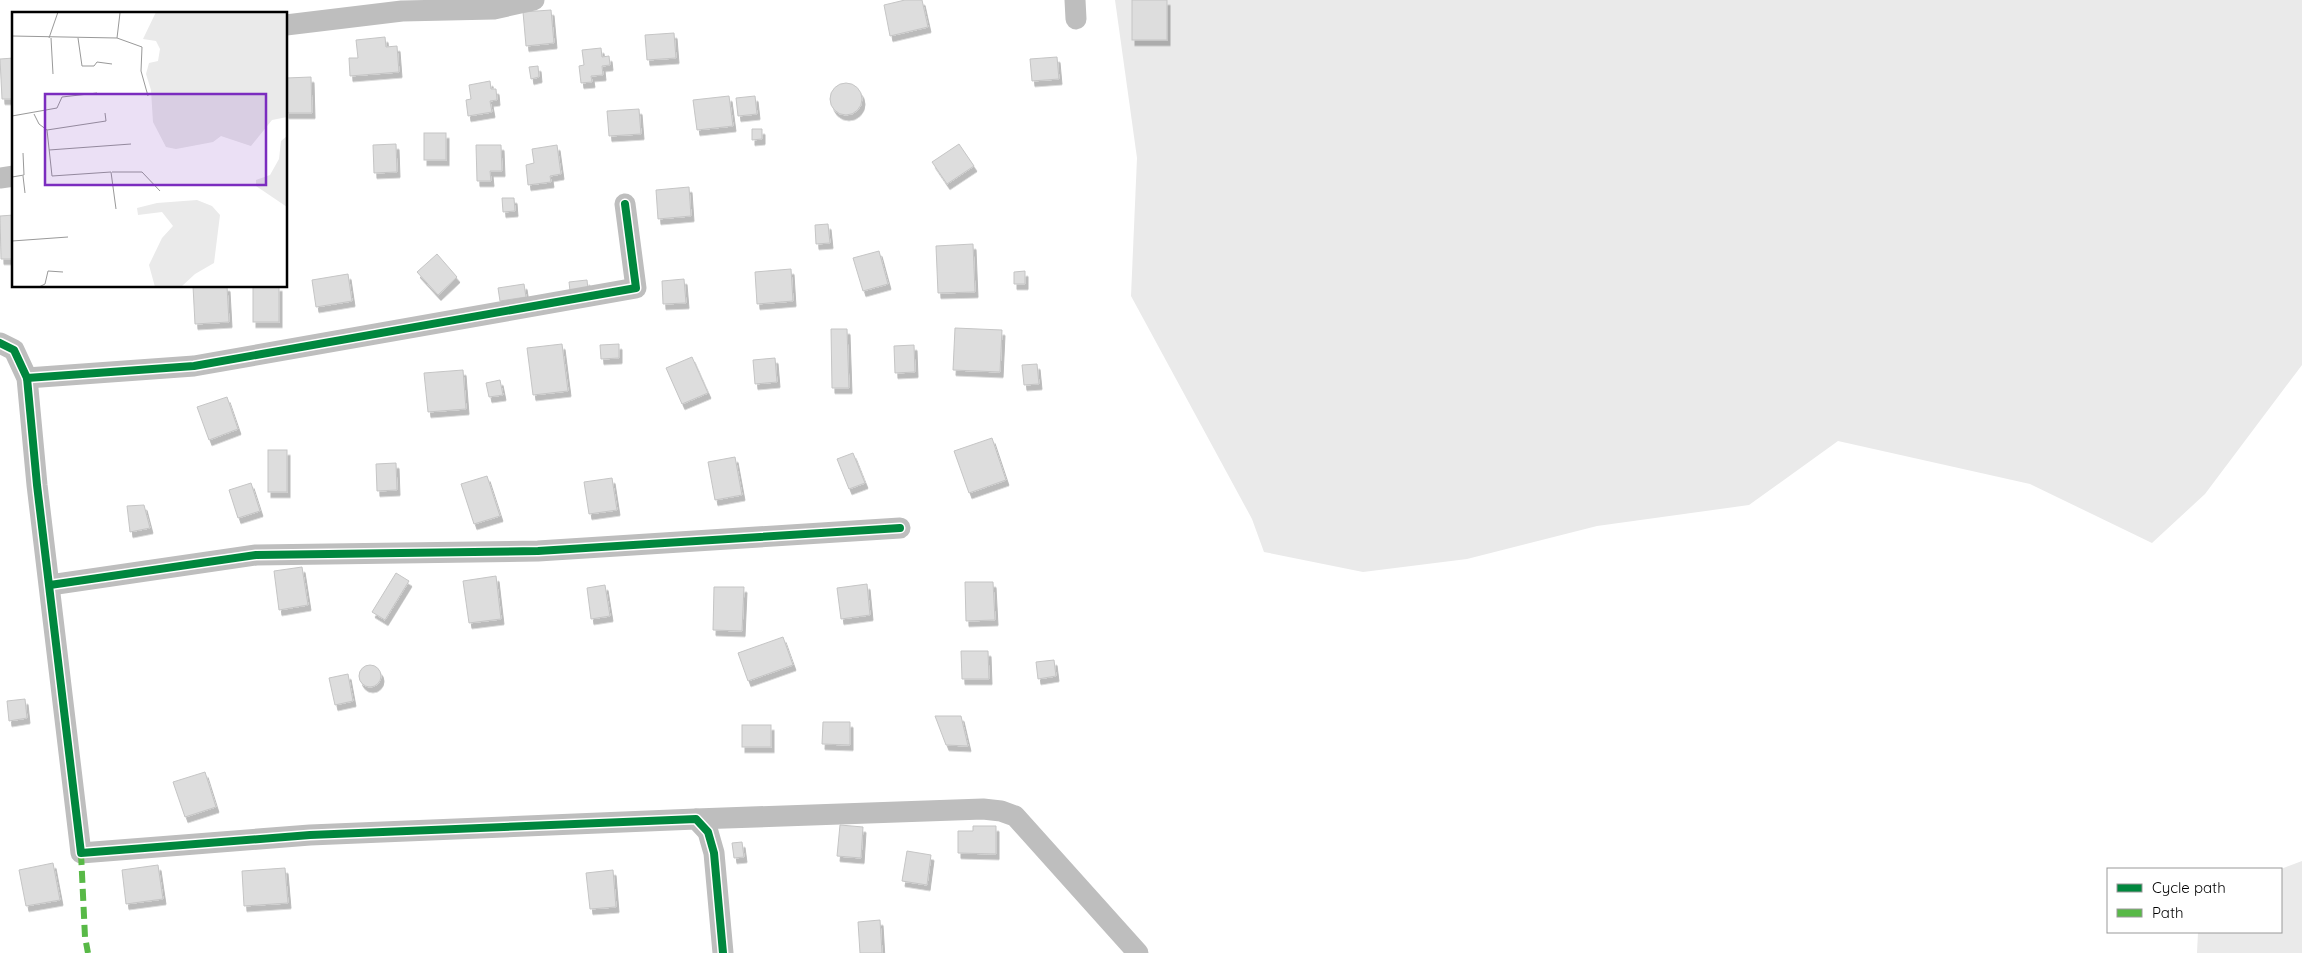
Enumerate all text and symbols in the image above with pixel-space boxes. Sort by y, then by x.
inset map [12,12,288,288]
legend [2107,868,2282,933]
text: Cycle path [2152,878,2226,897]
text: Path [2152,903,2184,922]

